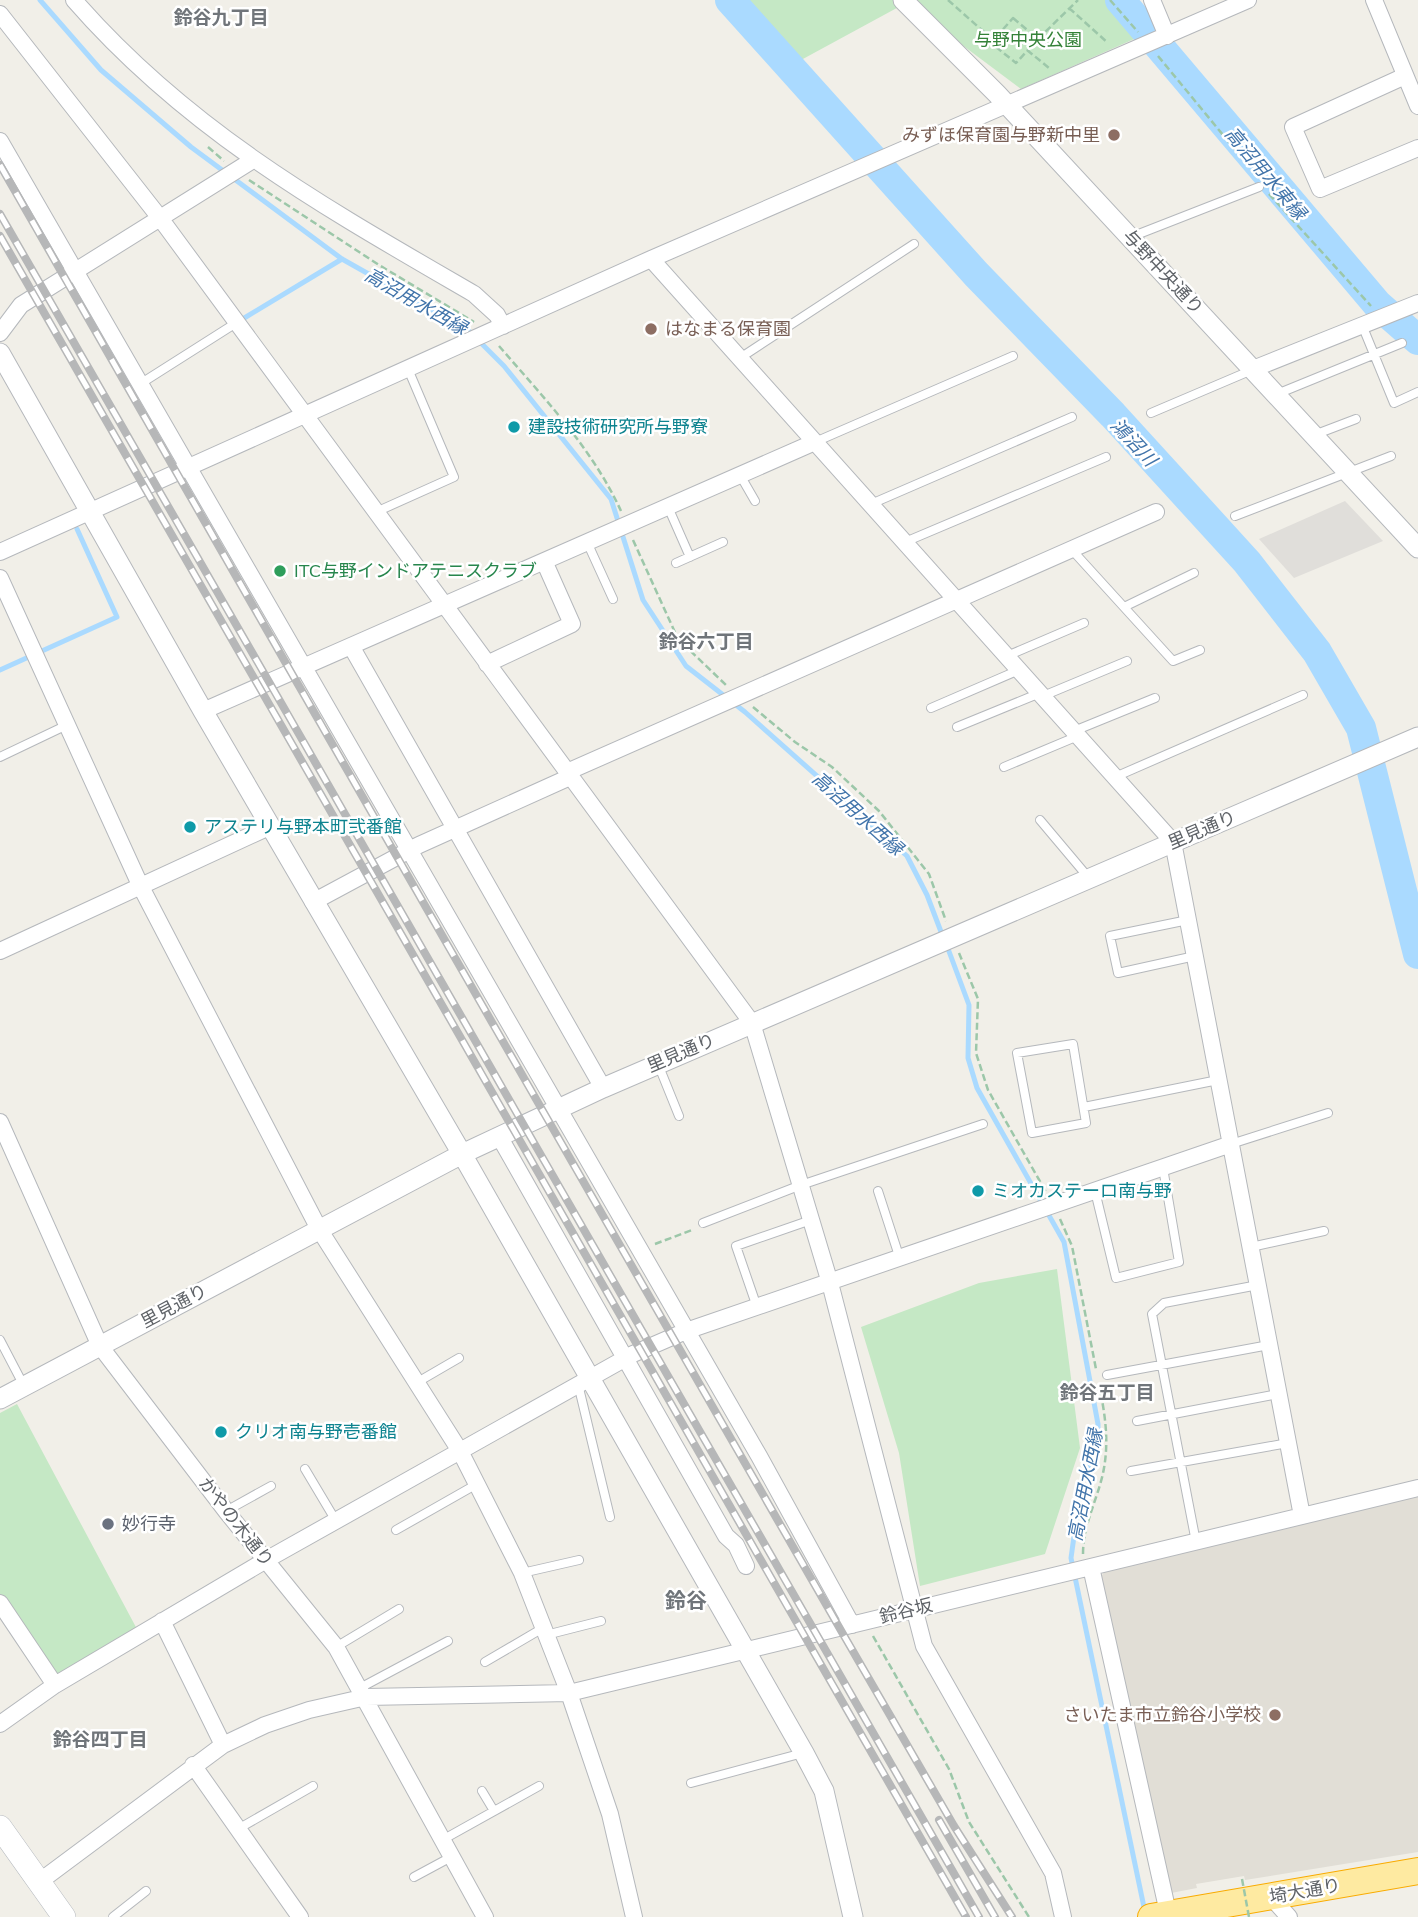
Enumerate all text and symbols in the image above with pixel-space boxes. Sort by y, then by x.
district label: 鈴谷九丁目 [173,5,269,29]
park label: 与野中央公園 [974,28,1082,51]
water label: 高沼用水東縁 [1220,122,1313,226]
place label: みずほ保育園与野新中里 [902,123,1100,146]
marker: みずほ保育園与野新中里 [1106,127,1122,143]
street label: 与野中央通り [1118,224,1209,319]
water label: 高沼用水西縁 [361,262,473,341]
place label: はなまる保育園 [665,317,791,340]
marker: はなまる保育園 [643,321,659,337]
water label: 鴻沼川 [1106,413,1164,472]
place label: 建設技術研究所与野寮 [528,415,708,438]
marker: 建設技術研究所与野寮 [506,419,522,435]
place label: ITC与野インドアテニスクラブ [294,559,537,582]
marker: ITC与野インドアテニスクラブ [272,563,288,579]
district label: 鈴谷六丁目 [658,629,754,653]
water label: 高沼用水西縁 [808,766,910,861]
street label: 里見通り [1164,805,1239,854]
place label: アステリ与野本町弐番館 [204,815,402,838]
marker: アステリ与野本町弐番館 [182,819,198,835]
street label: 里見通り [643,1028,718,1077]
place label: ミオカステーロ南与野 [992,1179,1172,1202]
marker: ミオカステーロ南与野 [970,1183,986,1199]
street label: 里見通り [137,1279,211,1333]
district label: 鈴谷五丁目 [1059,1380,1155,1404]
place label: クリオ南与野壱番館 [235,1420,397,1443]
marker: クリオ南与野壱番館 [213,1424,229,1440]
water label: 高沼用水西縁 [1062,1425,1108,1543]
street label: かやの木通り [194,1472,279,1571]
place label: 妙行寺 [122,1512,176,1535]
marker: 妙行寺 [100,1516,116,1532]
district label: 鈴谷 [665,1587,707,1613]
street label: 鈴谷坂 [877,1593,935,1628]
place label: さいたま市立鈴谷小学校 [1064,1703,1261,1726]
marker: さいたま市立鈴谷小学校 [1267,1707,1283,1723]
district label: 鈴谷四丁目 [52,1727,148,1751]
street label: 埼大通り [1267,1873,1342,1908]

